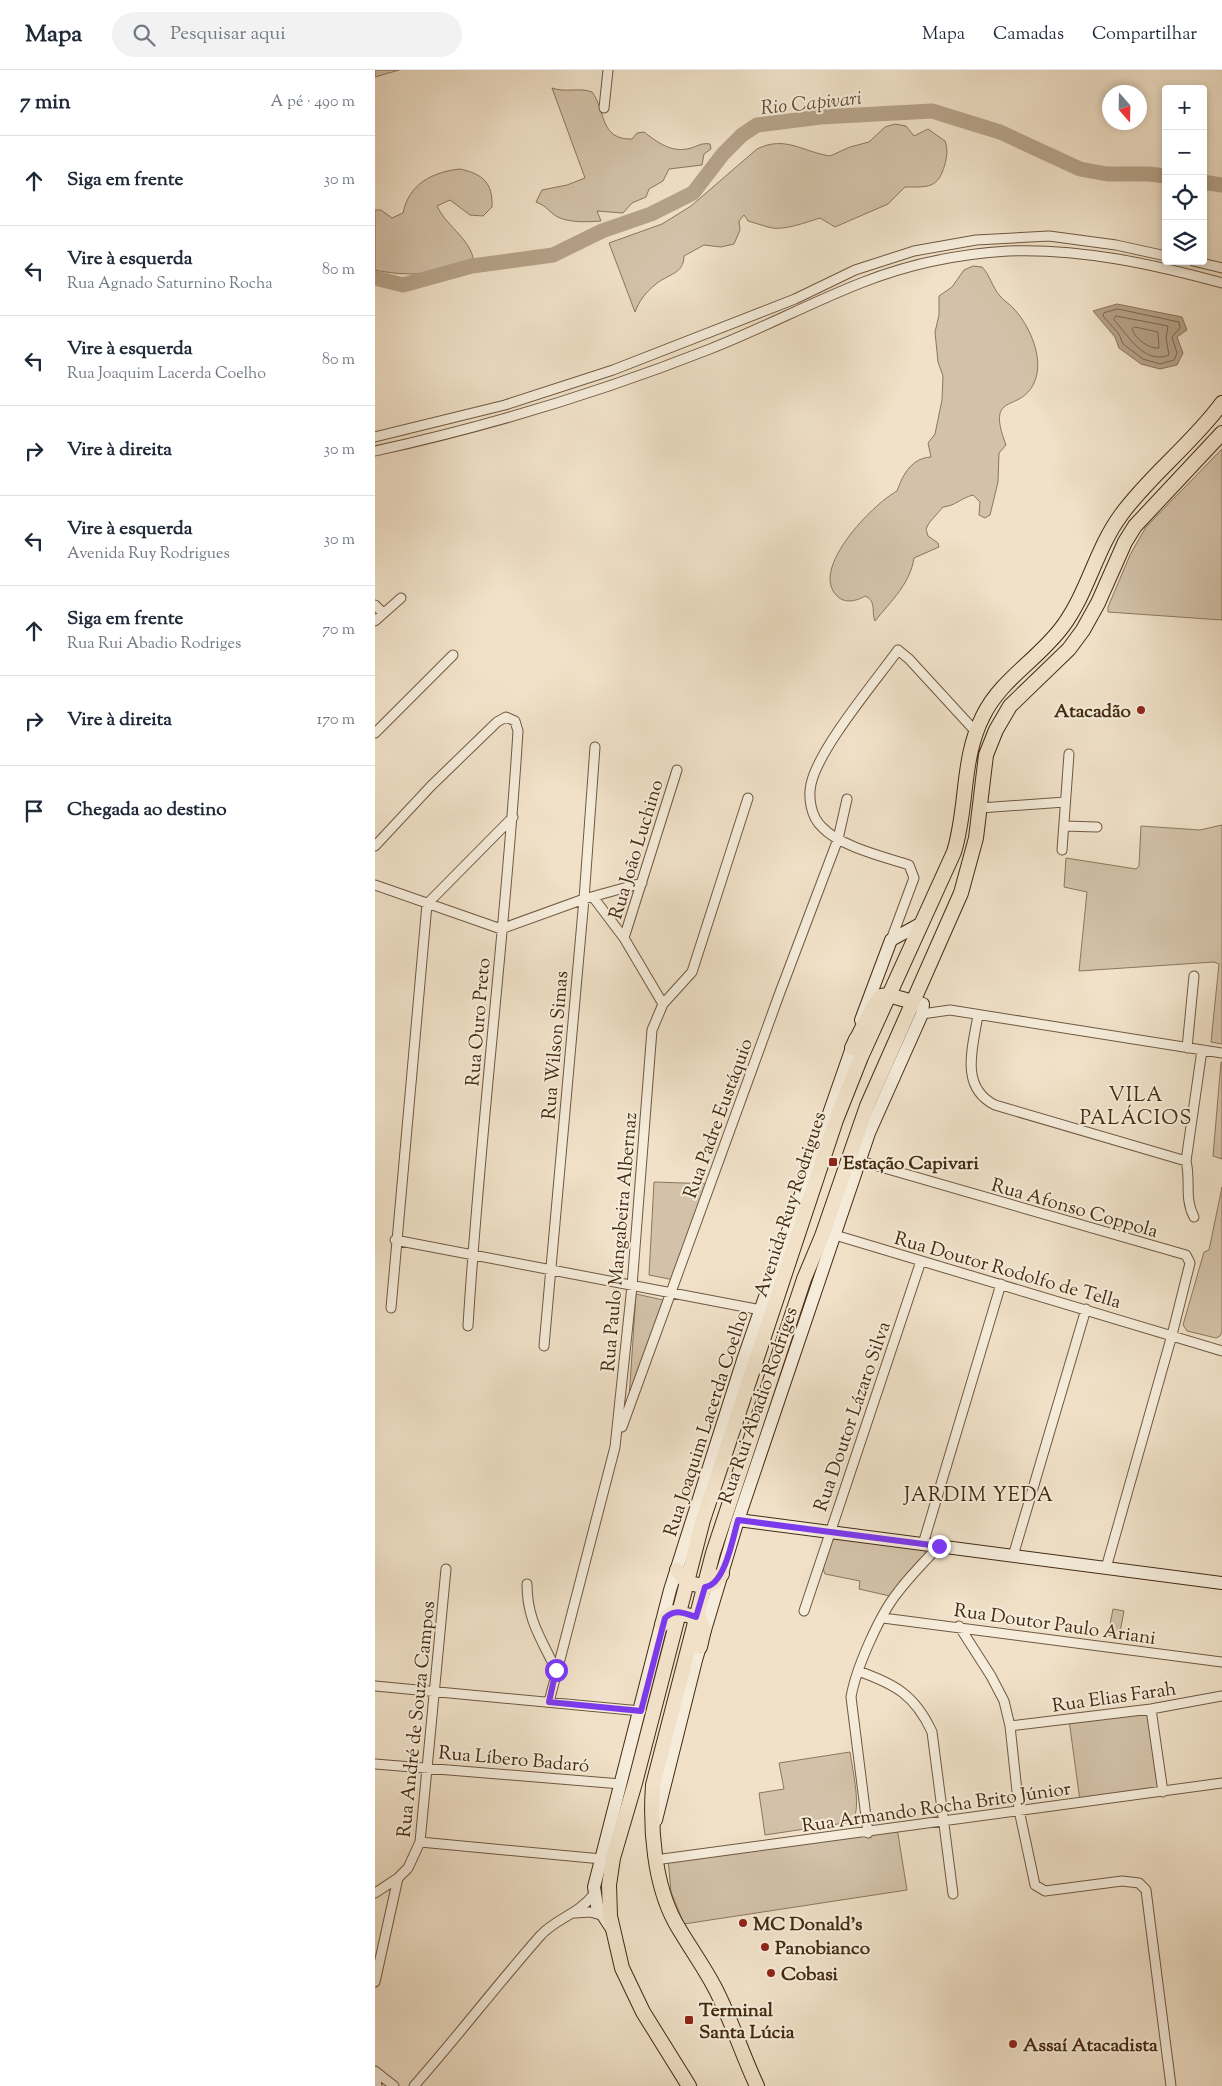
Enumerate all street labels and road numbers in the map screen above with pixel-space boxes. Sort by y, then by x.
street label: Rua João Luchino [603,777,671,923]
street label: Rua Ouro Preto [460,957,499,1088]
street label: Rua Wilson Simas [537,970,576,1121]
street label: Rua Padre Eustáquio [678,1035,761,1203]
street label: Avenida Ruy Rodrigues [749,1109,834,1301]
street label: Rua Paulo Mangabeira Albernaz [596,1111,645,1373]
street label: Rua Afonso Coppola [988,1173,1161,1246]
street label: Rua Doutor Rodolfo de Tella [891,1226,1124,1317]
street label: Rua Rui Abadio Rodriges [713,1304,806,1508]
street label: Rua Joaquim Lacerda Coelho [658,1307,757,1540]
street label: Rua Doutor Lázaro Silva [808,1318,899,1515]
street label: Rua Doutor Paulo Ariani [952,1598,1157,1653]
street label: Rua André de Souza Campos [392,1600,443,1839]
street label: Rua Elias Farah [1051,1676,1178,1721]
street label: Rua Líbero Badaró [437,1740,590,1781]
street label: Rua Armando Rocha Brito Júnior [800,1776,1073,1841]

